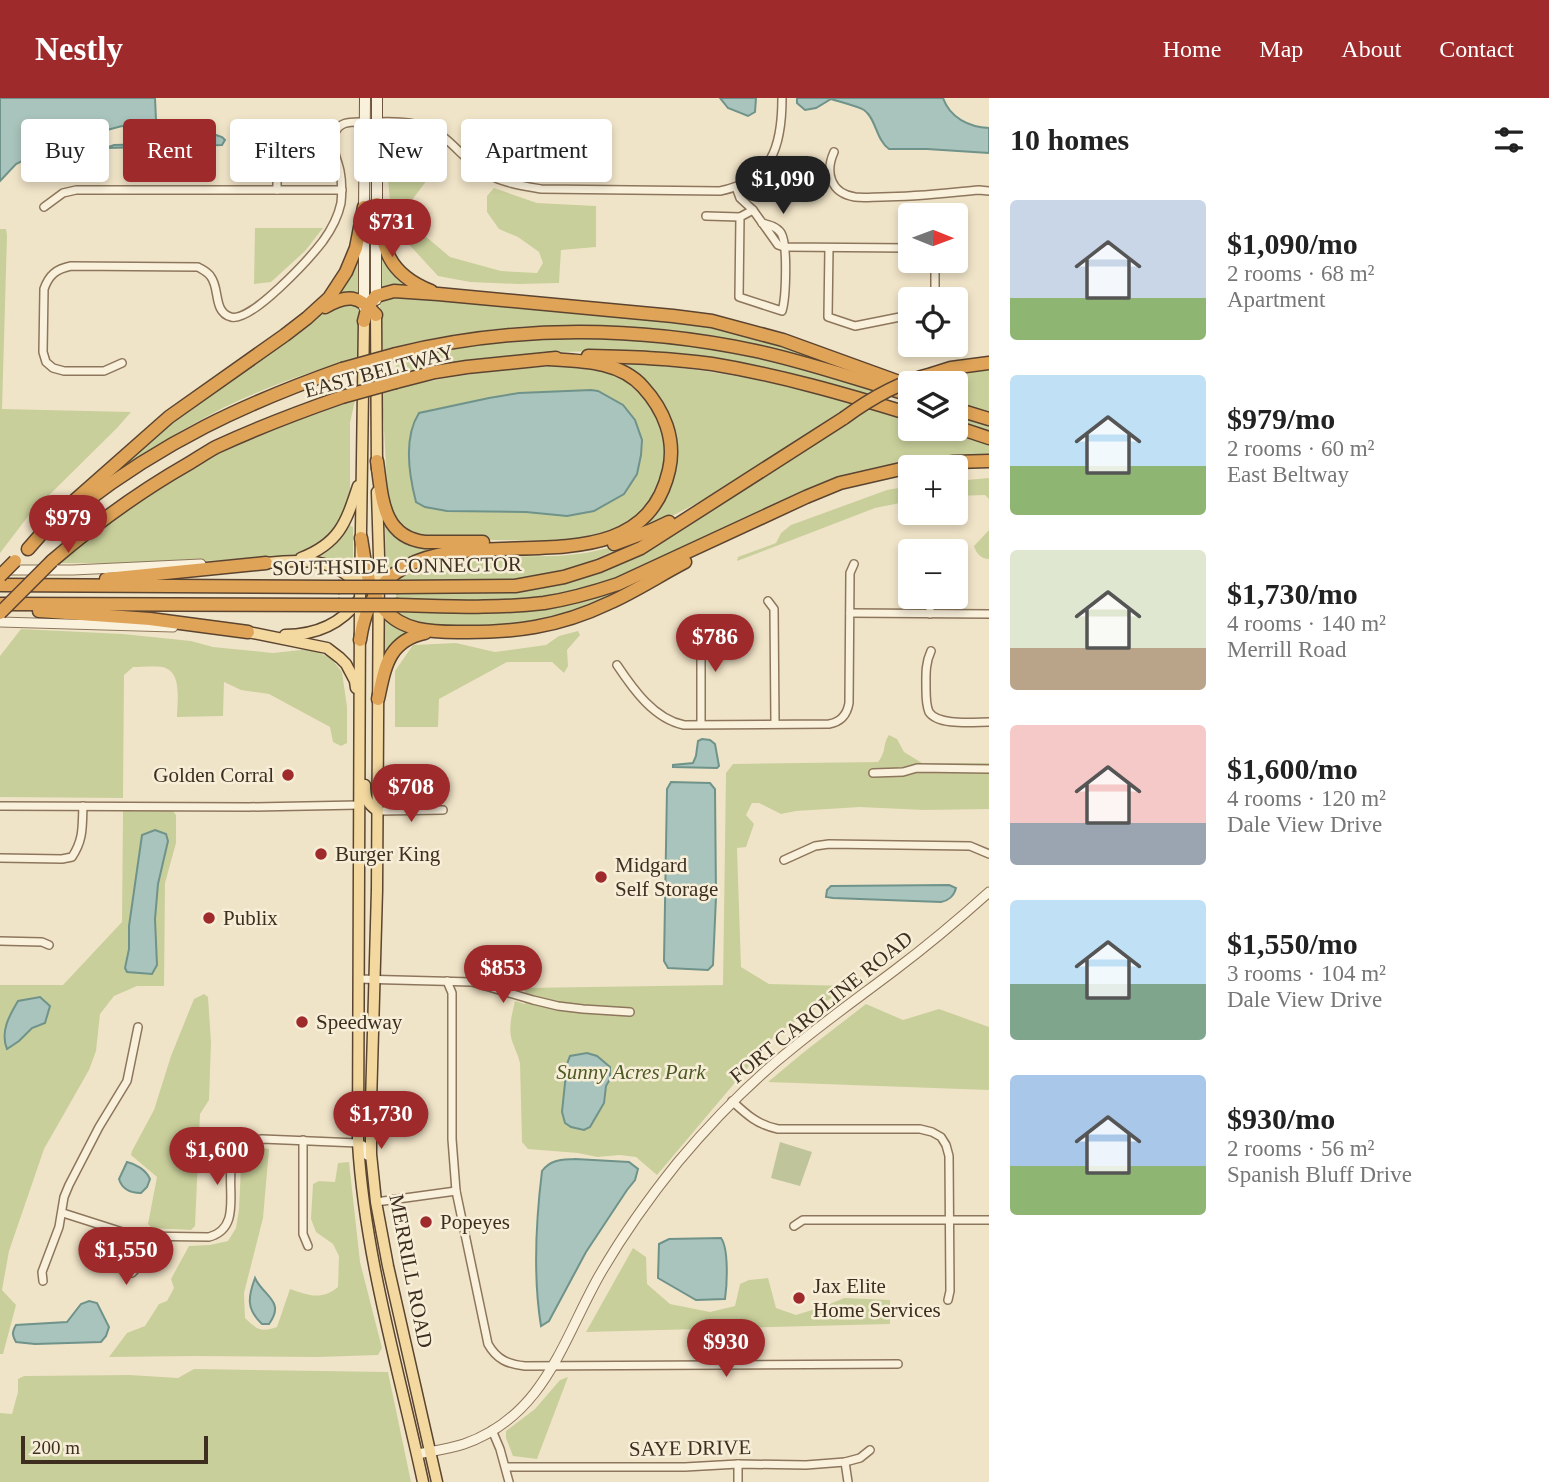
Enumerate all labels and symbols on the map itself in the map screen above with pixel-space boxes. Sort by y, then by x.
pin: $1,090 [726,156,840,216]
pin: $731 [351,200,433,259]
north arrow [898,203,968,273]
street label: EAST BELTWAY [302,340,456,402]
pin: $979 [27,496,109,555]
street label: SOUTHSIDE CONNECTOR [272,552,522,580]
pin: $786 [674,614,756,674]
place label: Golden Corral [153,763,274,787]
pin: $708 [370,764,452,824]
marker: Golden Corral [280,767,296,783]
place label: Burger King [335,842,441,866]
marker: Burger King [313,846,329,862]
place label: Midgard Self Storage [615,853,718,901]
marker: Midgard Self Storage [593,869,609,885]
place label: Publix [223,906,278,930]
marker: Publix [201,910,217,926]
street label: FORT CAROLINE ROAD [725,926,917,1088]
pin: $853 [462,946,544,1005]
place label: Speedway [316,1010,403,1034]
marker: Speedway [294,1014,310,1030]
park label: Sunny Acres Park [556,1060,706,1084]
pin: $1,730 [324,1091,438,1151]
pin: $1,600 [160,1128,274,1187]
street label: MERRILL ROAD [384,1192,438,1350]
place label: Popeyes [440,1210,510,1234]
marker: Popeyes [418,1214,434,1230]
pin: $1,550 [69,1228,183,1287]
place label: Jax Elite Home Services [813,1274,941,1322]
marker: Jax Elite Home Services [791,1290,807,1306]
pin: $930 [685,1320,767,1379]
scale bar [21,1433,208,1465]
street label: SAYE DRIVE [629,1435,751,1461]

